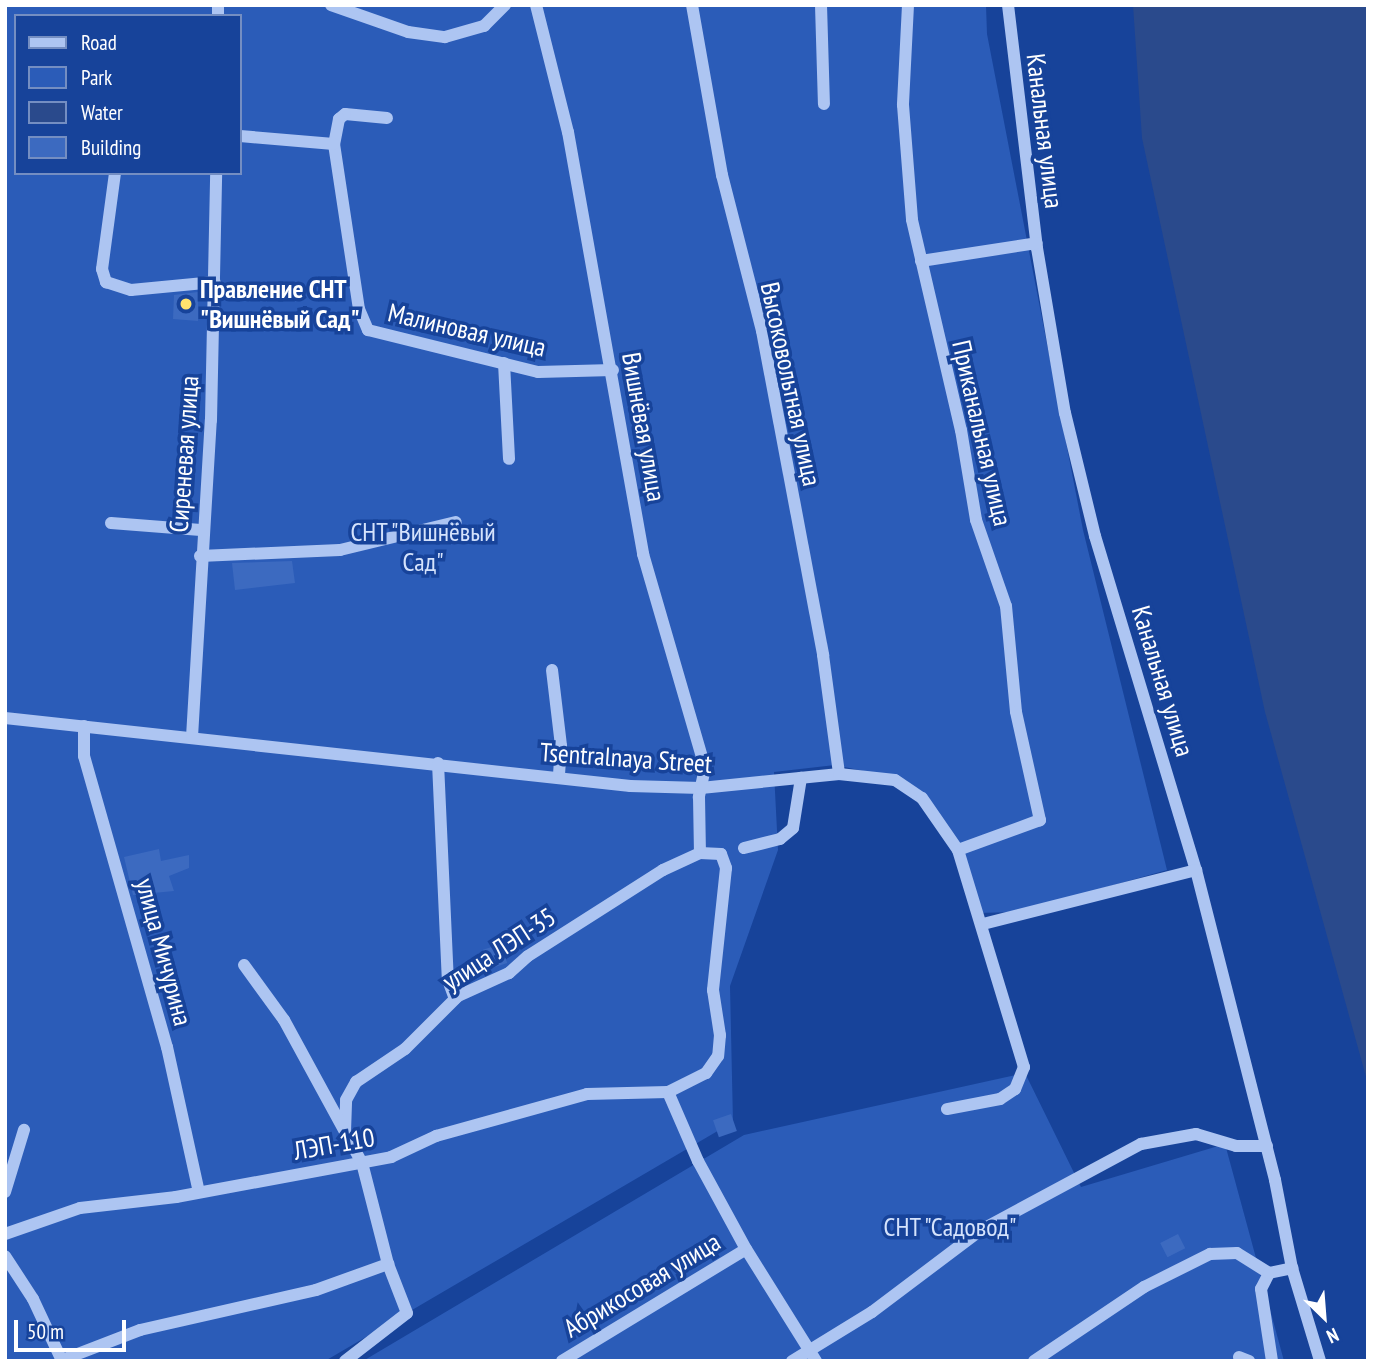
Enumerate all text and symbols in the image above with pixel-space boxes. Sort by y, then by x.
legend [14,14,242,175]
text: Road [81,29,117,56]
street label: Канальная улица [1020,52,1070,210]
text: Park [81,64,112,91]
text: Water [81,99,123,126]
text: Building [81,134,141,161]
place label: Правление СНТ "Вишнёвый Сад" [200,273,360,334]
street label: Высоковольтная улица [754,279,828,489]
marker: Правление СНТ "Вишнёвый Сад" [178,296,194,312]
street label: Малиновая улица [385,297,549,363]
street label: Приканальная улица [945,337,1019,529]
street label: Вишнёвая улица [616,350,672,504]
street label: Сиреневая улица [163,375,205,533]
park label: СНТ "Вишнёвый Сад" [349,516,497,578]
street label: Канальная улица [1125,602,1201,760]
street label: Tsentralnaya Street [539,736,713,780]
street label: улица Мичурина [129,875,199,1029]
street label: улица ЛЭП-35 [437,901,561,997]
street label: ЛЭП-110 [291,1122,377,1166]
park label: СНТ "Садовод" [882,1211,1018,1243]
street label: Абрикосовая улица [558,1226,726,1344]
north arrow [1289,1282,1359,1352]
scale bar [18,1306,130,1350]
text: 50 m [27,1318,64,1345]
text: N [1323,1323,1343,1349]

